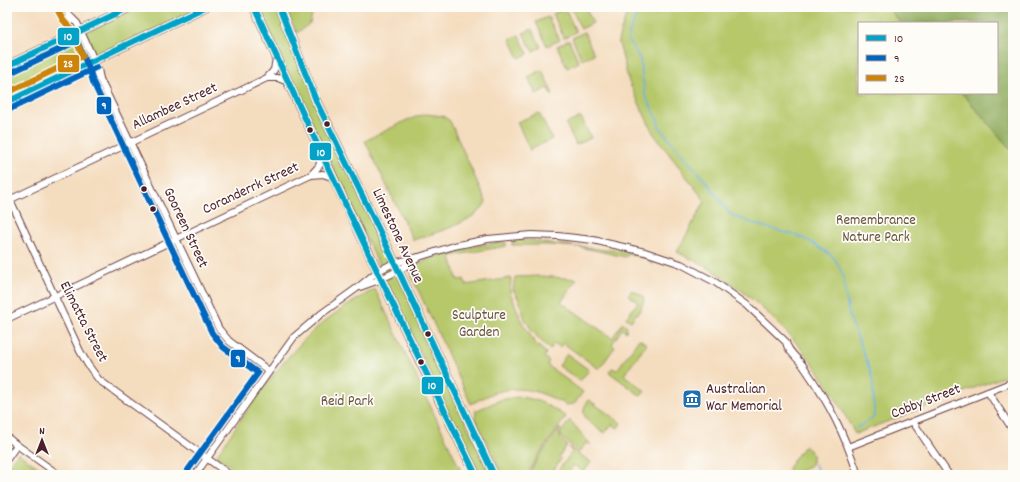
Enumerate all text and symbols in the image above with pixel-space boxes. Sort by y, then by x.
legend [858,22,998,94]
line badge: 10 [57,27,80,46]
text: 10 [64,30,72,46]
text: 10 [894,31,903,48]
text: 9 [894,51,900,68]
line badge: 2S [57,54,80,73]
text: 2S [63,57,73,73]
text: 2S [894,71,905,88]
street label: Allambee Street [129,77,222,136]
line badge: 9 [96,96,112,115]
text: 9 [101,99,107,115]
unlabelled marker [322,119,332,129]
unlabelled marker [305,125,315,135]
line badge: 10 [309,142,332,161]
text: 10 [317,146,325,162]
street label: Coranderrk Street [199,157,303,221]
unlabelled marker [139,184,149,194]
street label: Gooreen Street [157,184,213,272]
street label: Limestone Avenue [365,185,429,287]
unlabelled marker [148,204,158,214]
park label: Remembrance Nature Park [836,210,916,249]
street label: Elimatta Street [53,278,113,367]
park label: Sculpture Garden [452,305,506,344]
unlabelled marker [423,329,433,339]
line badge: 9 [230,349,246,368]
text: 9 [235,352,241,368]
unlabelled marker [416,357,426,367]
line badge: 10 [421,376,444,395]
street label: Cobby Street [888,378,964,425]
text: 10 [428,379,436,395]
place label: Australian War Memorial [706,379,782,418]
museum icon: Australian War Memorial [681,388,703,410]
park label: Reid Park [321,391,373,413]
north arrow [22,420,62,460]
text: N [39,424,45,440]

